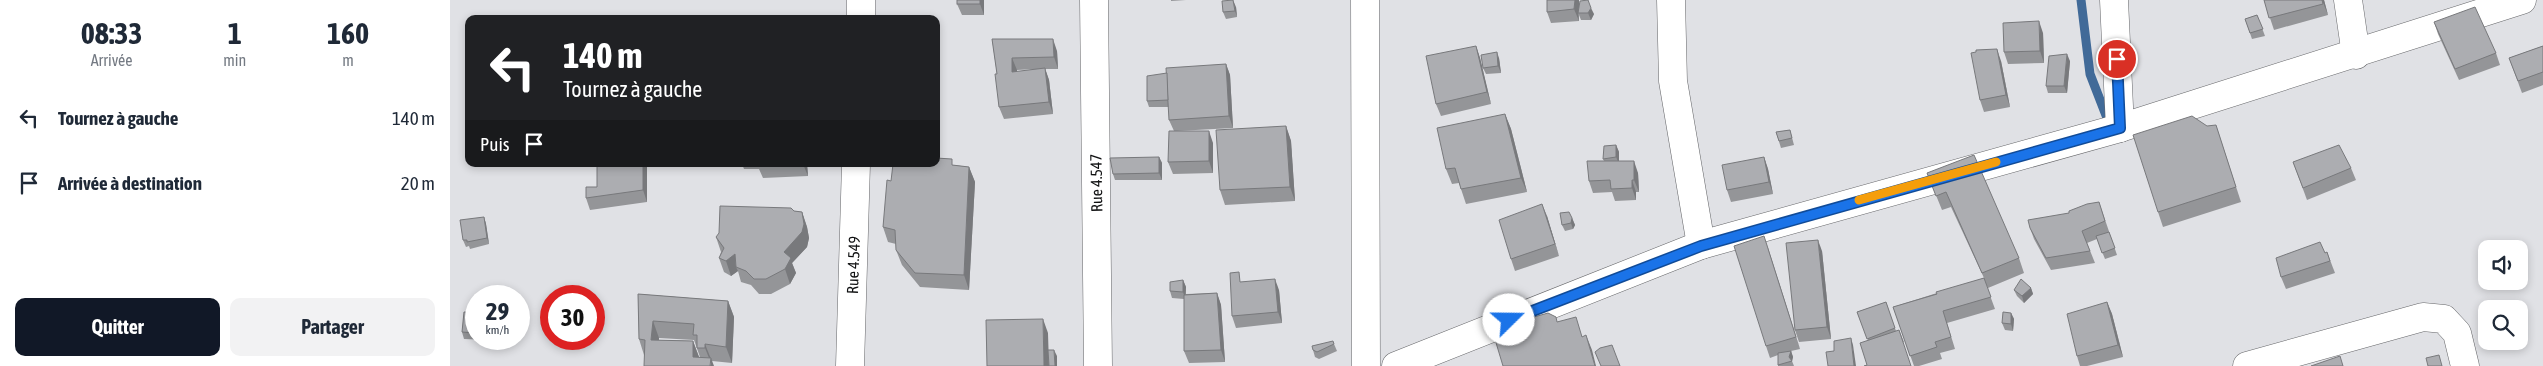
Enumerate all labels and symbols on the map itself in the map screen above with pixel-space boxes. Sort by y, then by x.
pin [2096,38,2138,80]
street label: Rue 4.547 [1086,154,1106,212]
street label: Rue 4.549 [843,236,863,294]
speed limit sign: 30 [540,285,605,350]
position arrow [1482,293,1534,345]

